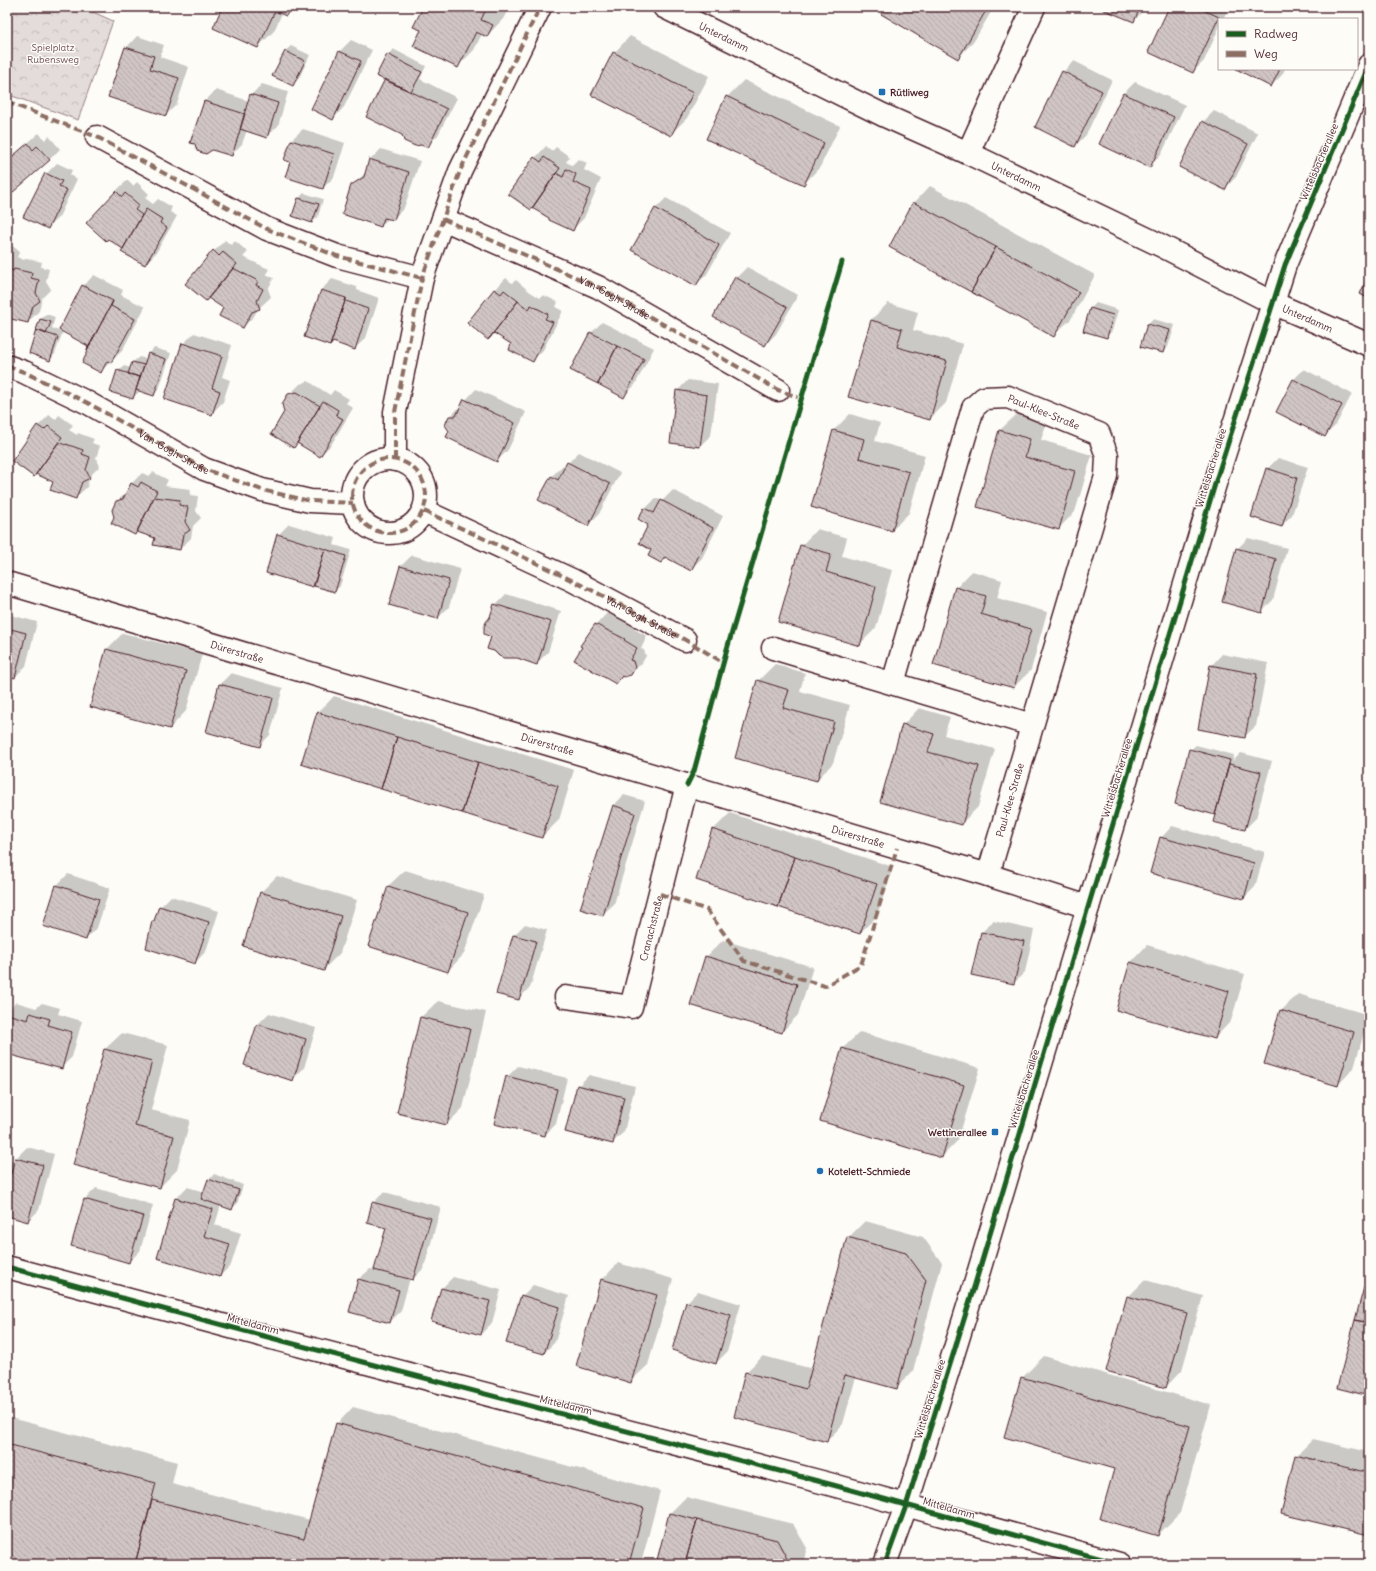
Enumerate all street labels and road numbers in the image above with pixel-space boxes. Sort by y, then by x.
street label: Unterdamm [697,19,751,55]
street label: Wittelsbacherallee [1297,121,1341,203]
street label: Unterdamm [989,159,1044,194]
street label: Van-Gogh-Straße [577,273,653,322]
street label: Unterdamm [1280,301,1335,335]
street label: Paul-Klee-Straße [1006,391,1082,432]
street label: Van-Gogh-Straße [136,427,211,477]
street label: Wittelsbacherallee [1193,427,1229,509]
street label: Van-Gogh-Straße [604,593,679,641]
street label: Dürerstraße [209,637,265,665]
street label: Dürerstraße [519,730,576,758]
street label: Wittelsbacherallee [1099,737,1135,819]
street label: Paul-Klee-Straße [993,762,1027,838]
street label: Dürerstraße [830,822,886,850]
street label: Cranachstraße [636,894,665,962]
street label: Wittelsbacherallee [1006,1048,1042,1130]
street label: Mitteldamm [225,1311,281,1337]
street label: Wittelsbacherallee [912,1358,948,1440]
street label: Mitteldamm [538,1392,594,1418]
street label: Mitteldamm [921,1494,977,1522]

